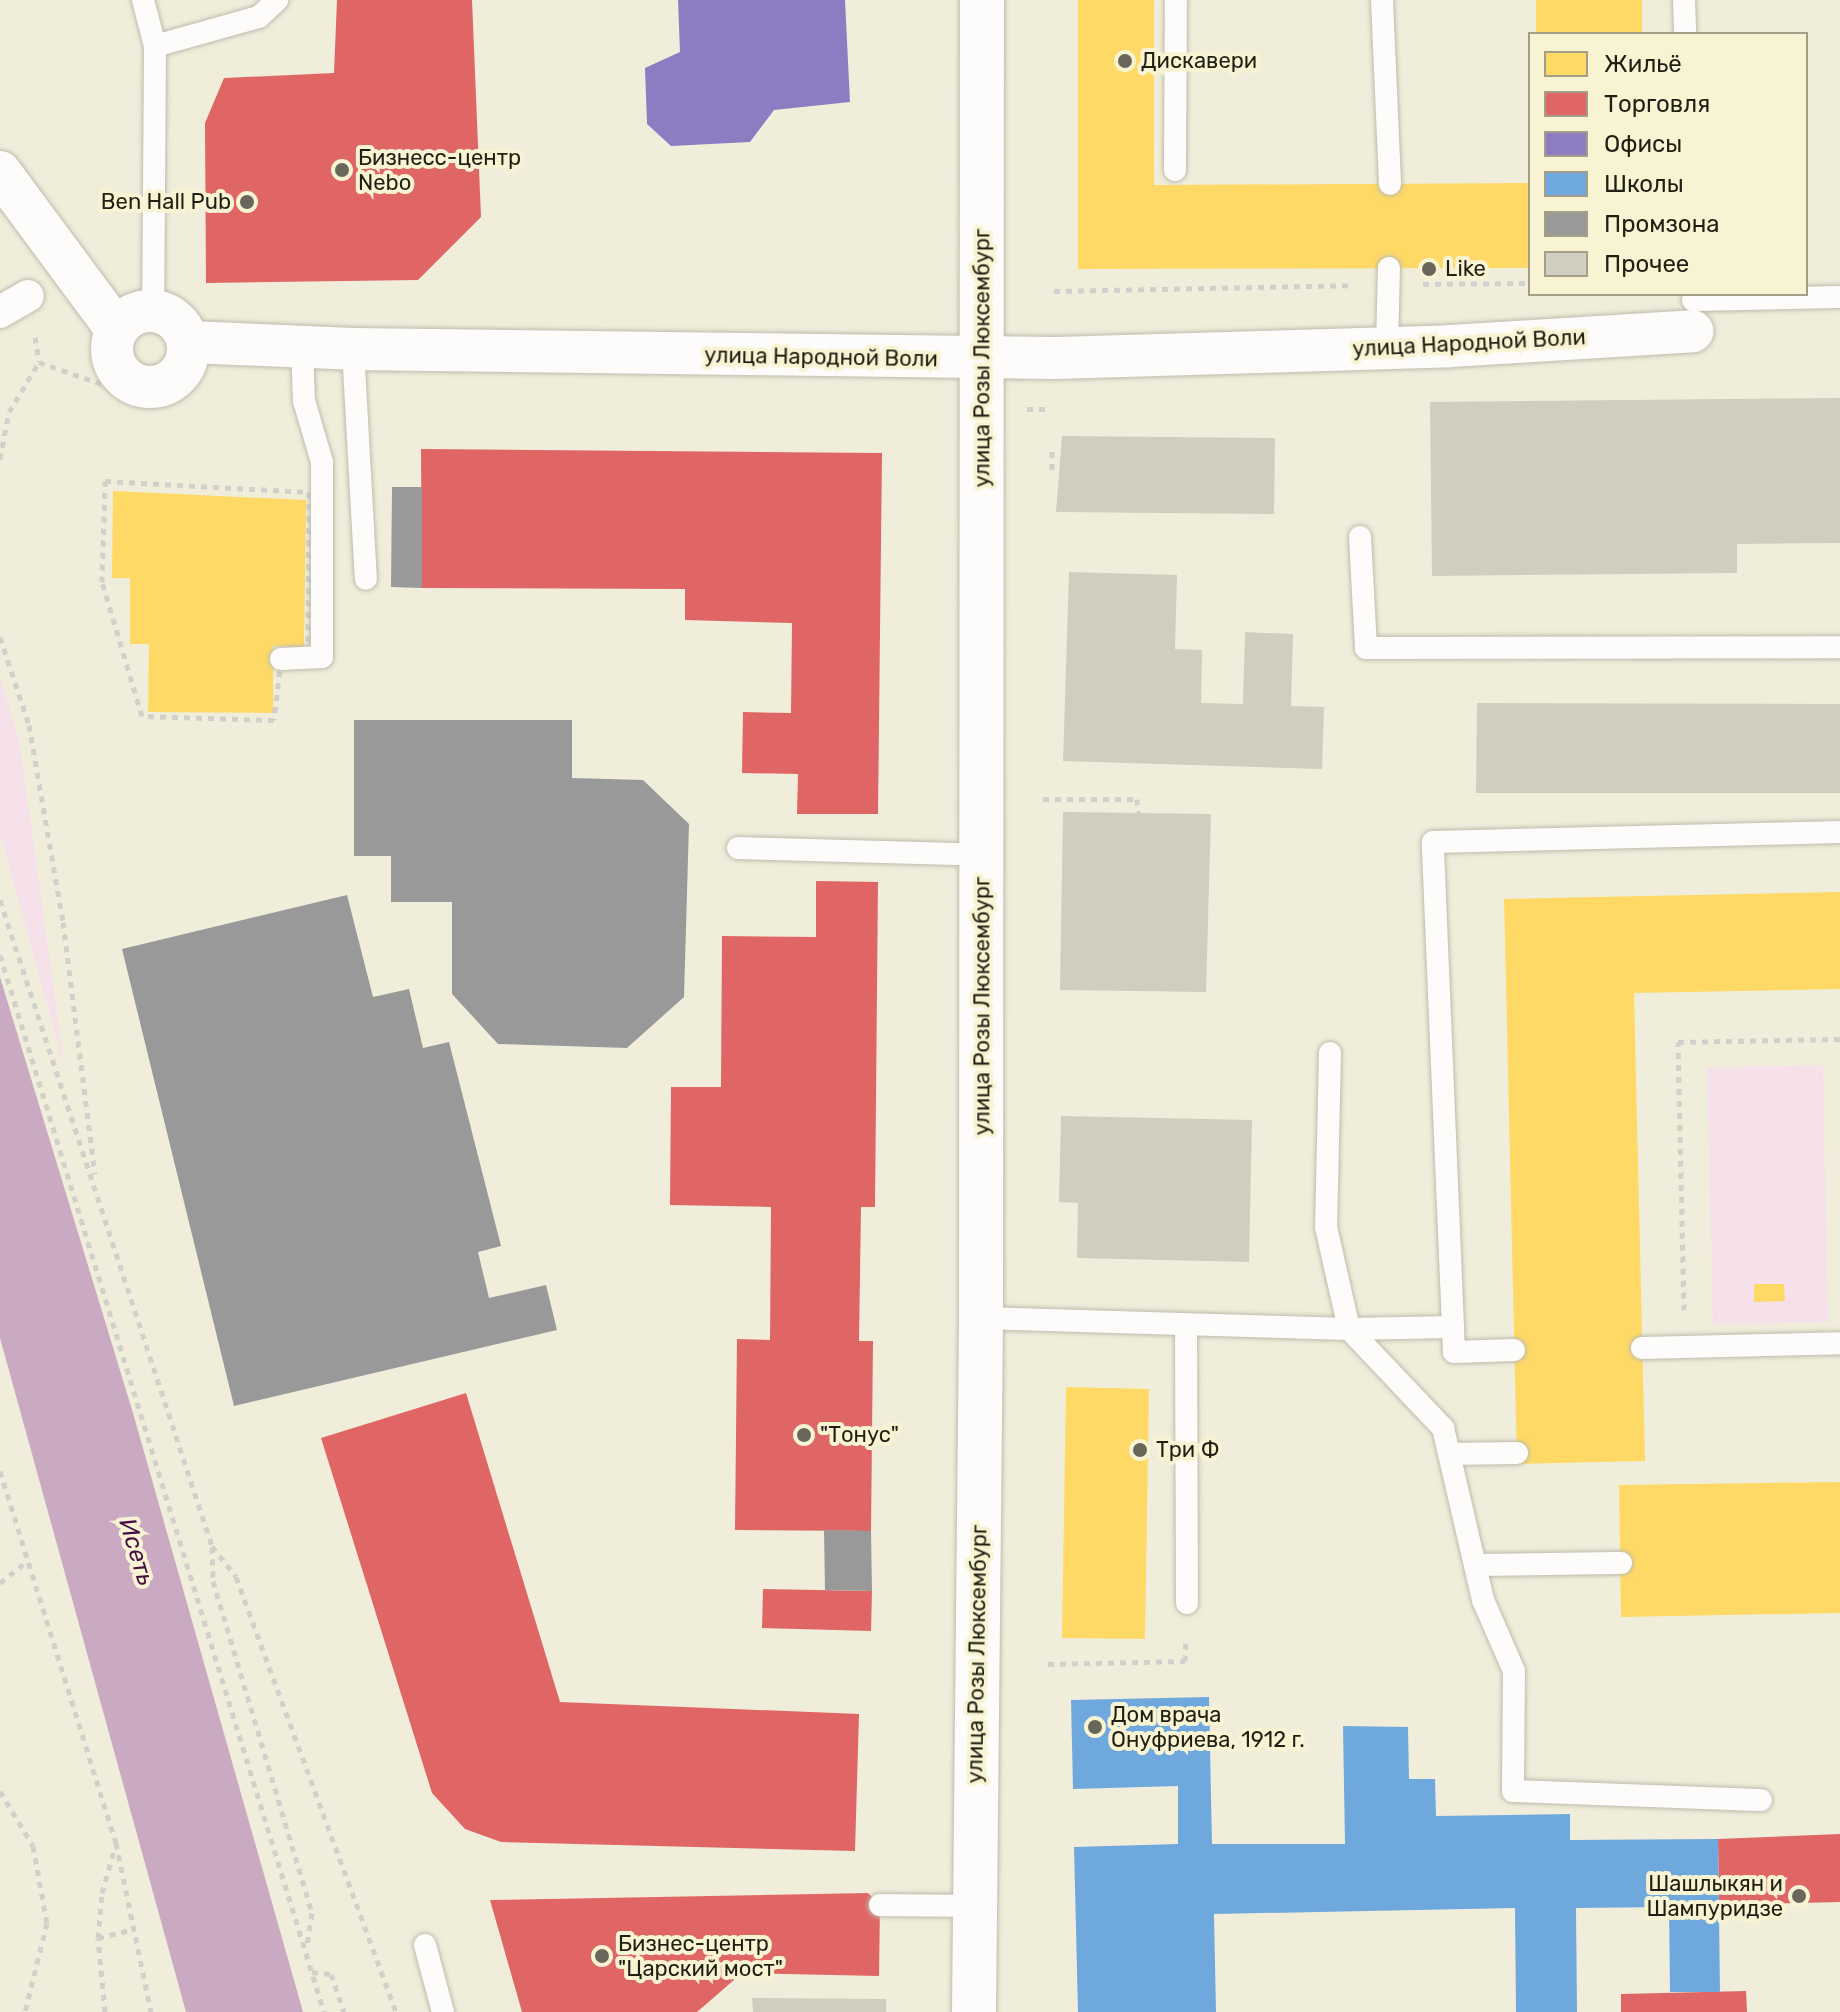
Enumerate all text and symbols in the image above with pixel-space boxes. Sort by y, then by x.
legend [1528,32,1808,296]
place label: Дискавери [1141,48,1257,74]
text: Жильё [1604,50,1682,78]
marker: Дискавери [1116,52,1134,70]
text: Торговля [1604,90,1710,118]
text: Офисы [1604,130,1682,158]
place label: Бизнесс-центр Nebo [358,144,521,196]
marker: Бизнесс-центр Nebo [333,161,351,179]
text: Школы [1604,170,1684,198]
place label: Ben Hall Pub [101,189,231,215]
marker: Ben Hall Pub [238,193,256,211]
text: Промзона [1604,210,1720,238]
street label: улица Розы Люксембург [969,229,995,487]
text: Прочее [1604,250,1689,278]
place label: Like [1445,256,1486,282]
marker: Like [1420,260,1438,278]
street label: улица Народной Воли [1352,324,1586,362]
street label: улица Народной Воли [704,342,938,372]
street label: улица Розы Люксембург [969,877,995,1135]
place label: "Тонус" [820,1422,899,1448]
marker: "Тонус" [795,1426,813,1444]
place label: Три Ф [1156,1437,1219,1463]
marker: Три Ф [1131,1441,1149,1459]
water label: Исеть [112,1515,160,1589]
street label: улица Розы Люксембург [962,1524,992,1784]
place label: Дом врача Онуфриева, 1912 г. [1111,1701,1305,1752]
marker: Дом врача Онуфриева, 1912 г. [1086,1718,1104,1736]
place label: Шашлыкян и Шампуридзе [1646,1870,1783,1922]
marker: Шашлыкян и Шампуридзе [1790,1887,1808,1905]
place label: Бизнес-центр "Царский мост" [618,1930,783,1982]
marker: Бизнес-центр "Царский мост" [593,1947,611,1965]

